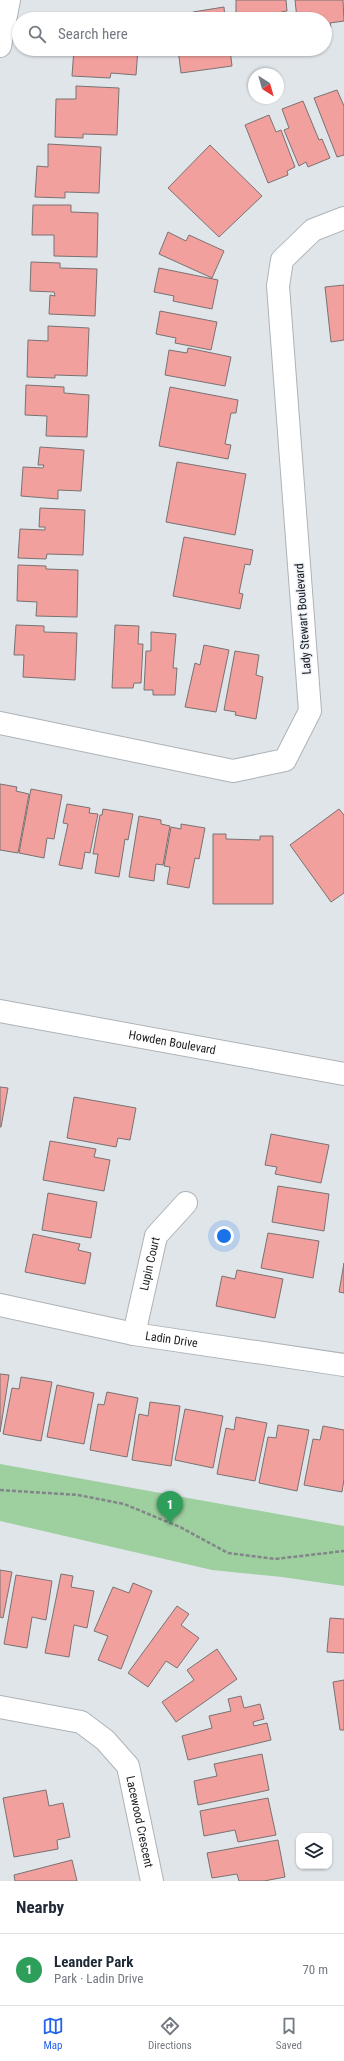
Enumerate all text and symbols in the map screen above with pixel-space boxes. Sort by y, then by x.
search box [12,12,332,56]
icon: search [26,23,48,45]
text: Search here [58,25,128,43]
north arrow [248,68,284,104]
street label: Lady Stewart Boulevard [292,563,314,675]
street label: Howden Boulevard [127,1028,217,1057]
your location [214,1226,234,1246]
street label: Lupin Court [137,1235,163,1292]
street label: Ladin Drive [144,1329,199,1350]
pin: 1 [157,1491,183,1524]
street label: Lacewood Crescent [123,1775,156,1869]
map controls [296,1833,332,1869]
button: layers [296,1833,332,1869]
text: Nearby [16,1897,64,1917]
text: Leander Park [54,1953,134,1971]
text: 1 [26,1962,32,1977]
text: 70 m [302,1962,328,1977]
text: Park · Ladin Drive [54,1971,143,1986]
tab: Map [42,2015,64,2052]
tab: Directions [148,2015,192,2052]
tab: Saved [276,2015,302,2052]

